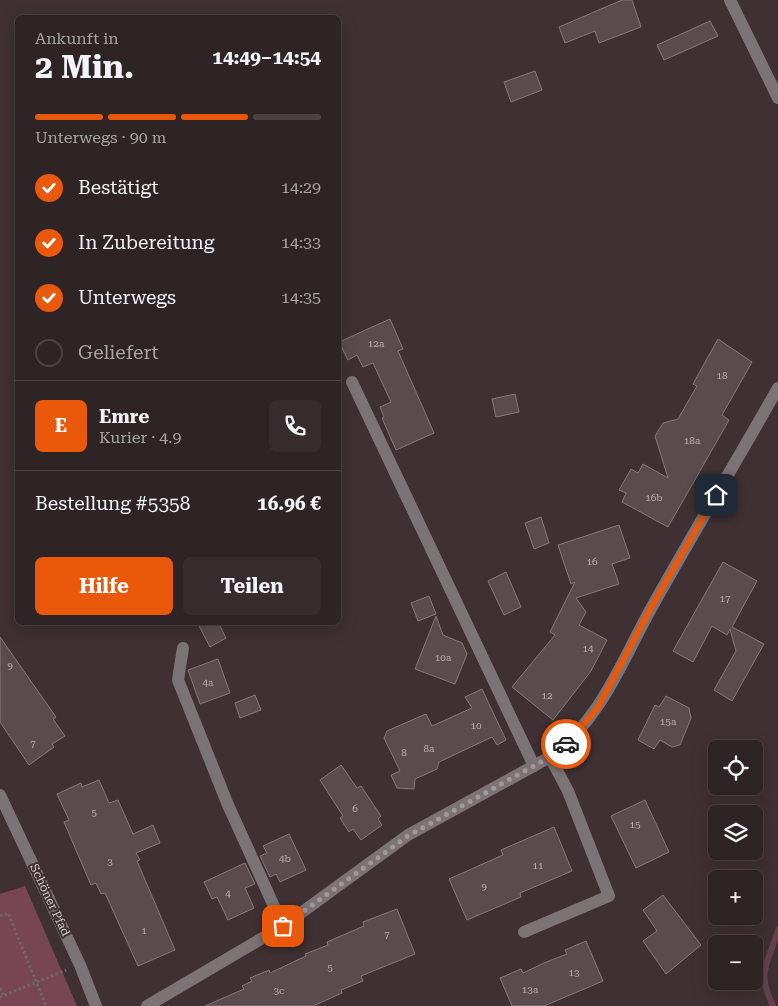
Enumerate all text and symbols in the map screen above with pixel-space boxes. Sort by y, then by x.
text: Ankunft in [35,29,119,48]
text: 14:49–14:54 [212,46,321,69]
text: 2 Min. [35,48,134,86]
text: Unterwegs · 90 m [35,128,166,147]
icon: check [35,174,63,202]
text: Bestätigt [78,176,159,199]
text: 14:29 [281,178,321,197]
icon: check [35,229,63,257]
text: In Zubereitung [78,231,215,254]
text: 14:33 [281,233,321,252]
icon: check [35,284,63,312]
text: Unterwegs [78,286,176,309]
text: 14:35 [281,288,321,307]
house number: 12a [368,338,385,349]
text: Geliefert [78,341,159,364]
house number: 18 [716,370,728,381]
button: phone [269,400,321,452]
text: Emre [99,405,149,428]
text: E [55,414,67,437]
text: Kurier · 4.9 [99,428,181,447]
house number: 18a [684,435,701,446]
pin [695,474,737,516]
icon: home [702,481,730,509]
text: Bestellung #5358 [35,492,190,515]
text: 16.96 € [257,492,321,515]
house number: 16b [645,492,663,503]
house number: 16 [586,556,598,567]
button: Hilfe [35,557,173,615]
button: Teilen [183,557,321,615]
house number: 17 [719,593,731,604]
house number: 14 [582,643,594,654]
house number: 10a [435,652,452,663]
house number: 9 [7,660,13,671]
house number: 4a [202,677,214,688]
house number: 12 [541,690,553,701]
house number: 15a [660,716,677,727]
courier [541,719,591,769]
house number: 10 [470,720,482,731]
icon: car [552,730,580,758]
house number: 7 [30,738,36,749]
map controls [708,740,763,990]
button: locate [708,740,763,795]
house number: 8a [423,743,435,754]
house number: 8 [401,747,407,758]
house number: 6 [352,803,358,814]
button: layers [708,805,763,860]
house number: 5 [91,807,97,818]
house number: 15 [629,819,641,830]
house number: 4b [279,853,291,864]
house number: 3 [107,856,113,867]
house number: 11 [532,860,544,871]
street label: Schöner Pfad [27,862,73,939]
button: + [708,870,763,925]
house number: 9 [481,881,487,892]
house number: 4 [225,888,231,899]
pin [262,905,304,947]
icon: bag [269,912,297,940]
house number: 1 [141,925,147,936]
house number: 7 [384,929,390,940]
button: − [708,935,763,990]
house number: 5 [327,962,333,973]
house number: 13 [568,967,580,978]
house number: 13a [522,984,539,995]
house number: 3c [273,985,285,996]

